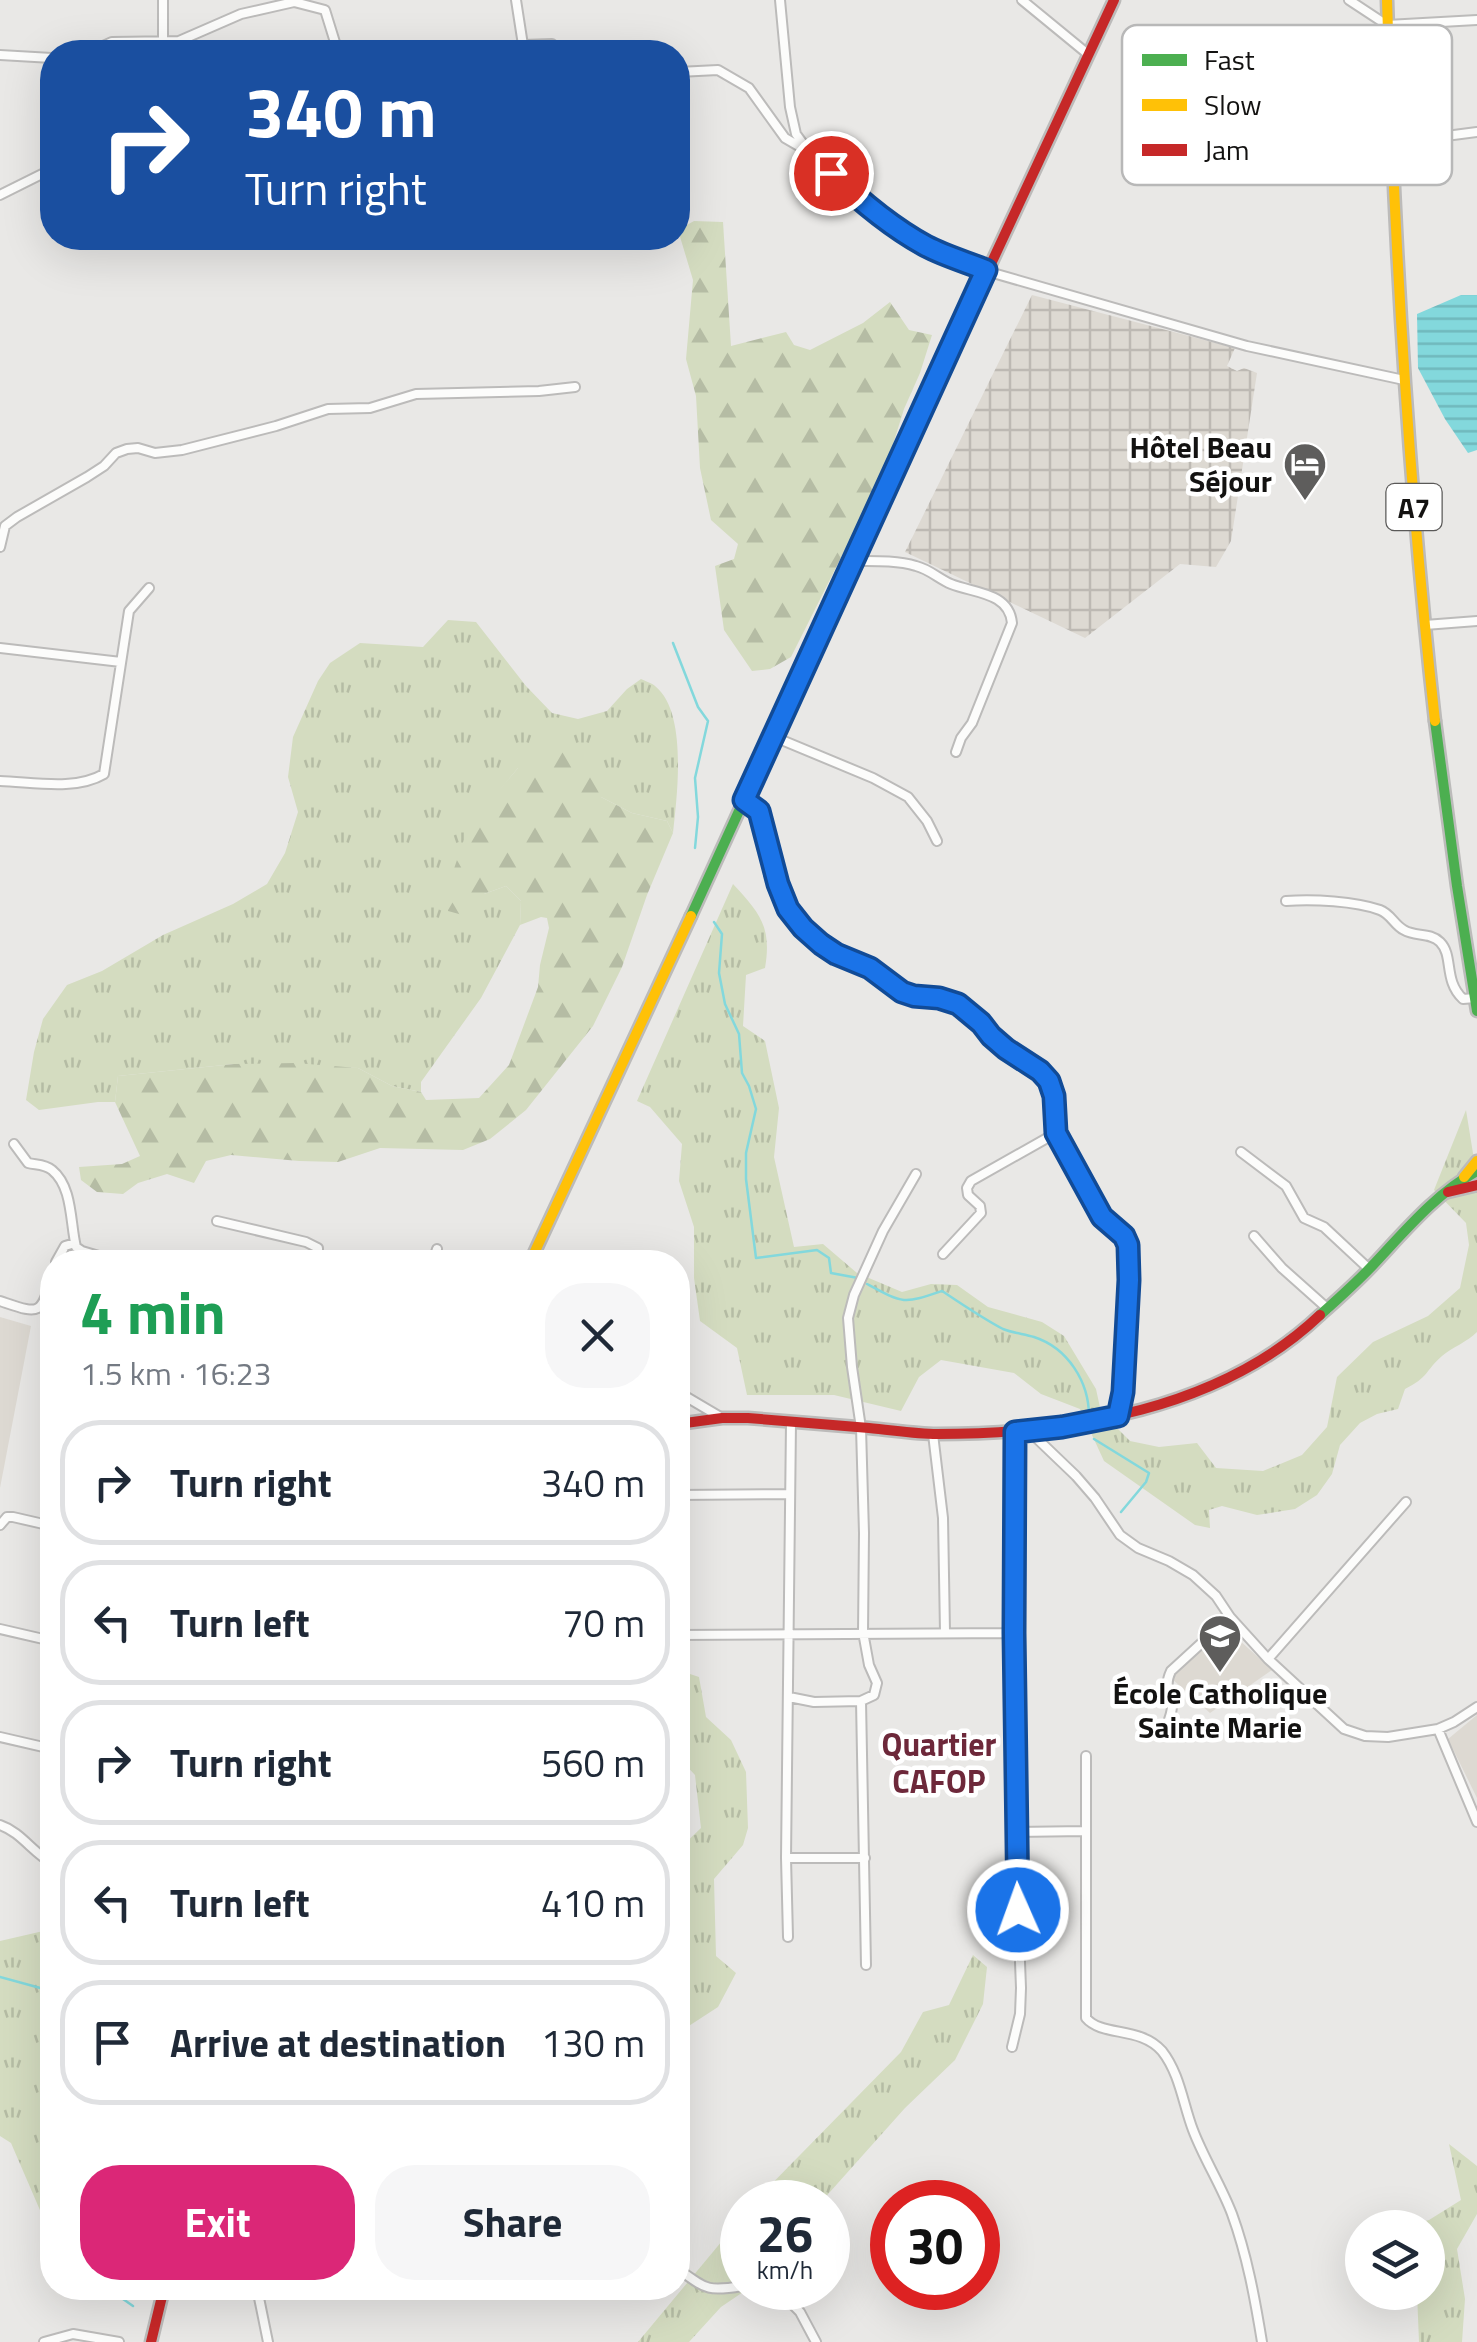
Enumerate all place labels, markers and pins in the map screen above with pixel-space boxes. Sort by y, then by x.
pin [789,131,874,216]
place label: Hôtel Beau Séjour [1130,424,1272,504]
hotel icon: Hôtel Beau Séjour [1282,441,1328,502]
school or university icon: École Catholique Sainte Marie [1197,1613,1243,1674]
place label: École Catholique Sainte Marie [1113,1670,1327,1750]

